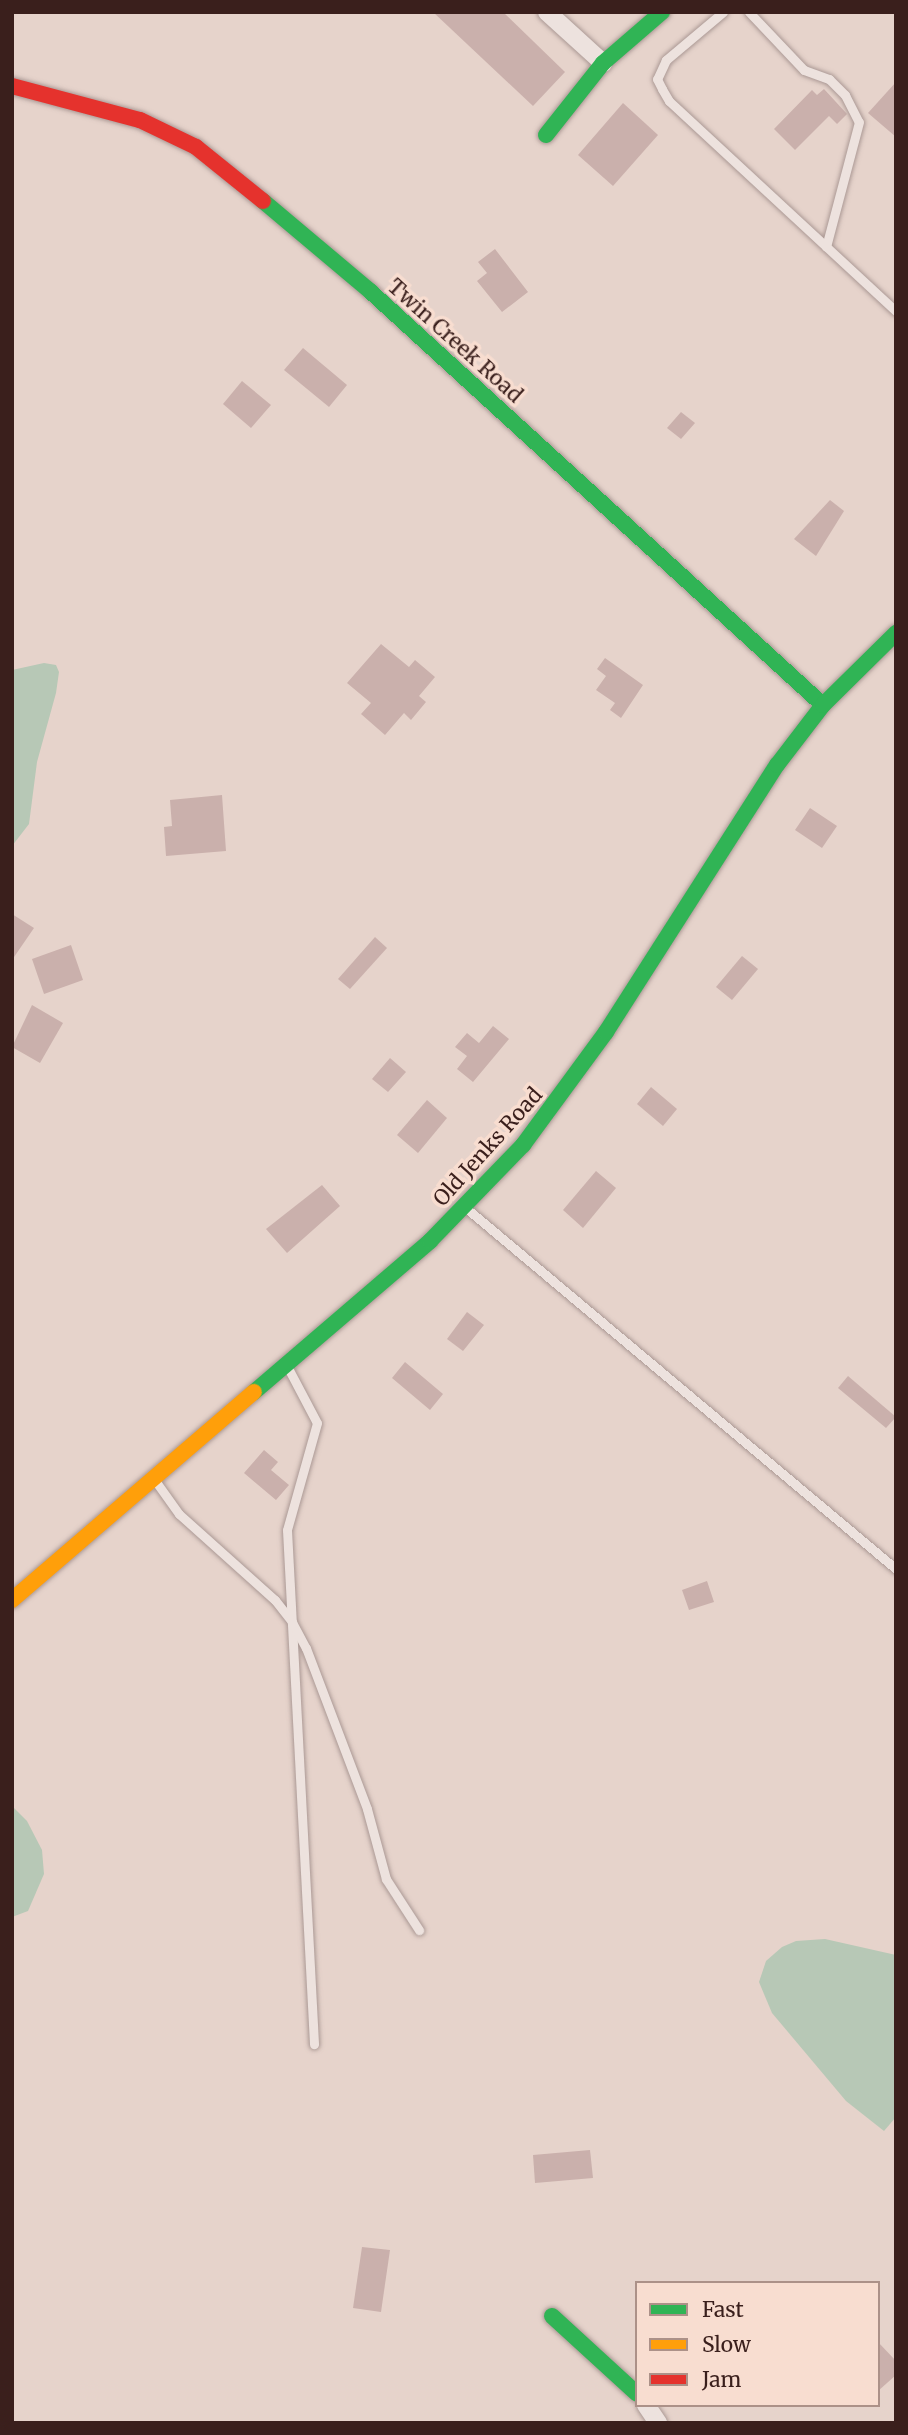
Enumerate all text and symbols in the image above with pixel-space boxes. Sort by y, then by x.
street label: Twin Creek Road [382,274,528,408]
street label: Old Jenks Road [428,1083,548,1211]
legend [635,2281,880,2407]
text: Fast [702,2296,744,2323]
text: Slow [702,2331,751,2358]
text: Jam [702,2366,741,2393]

